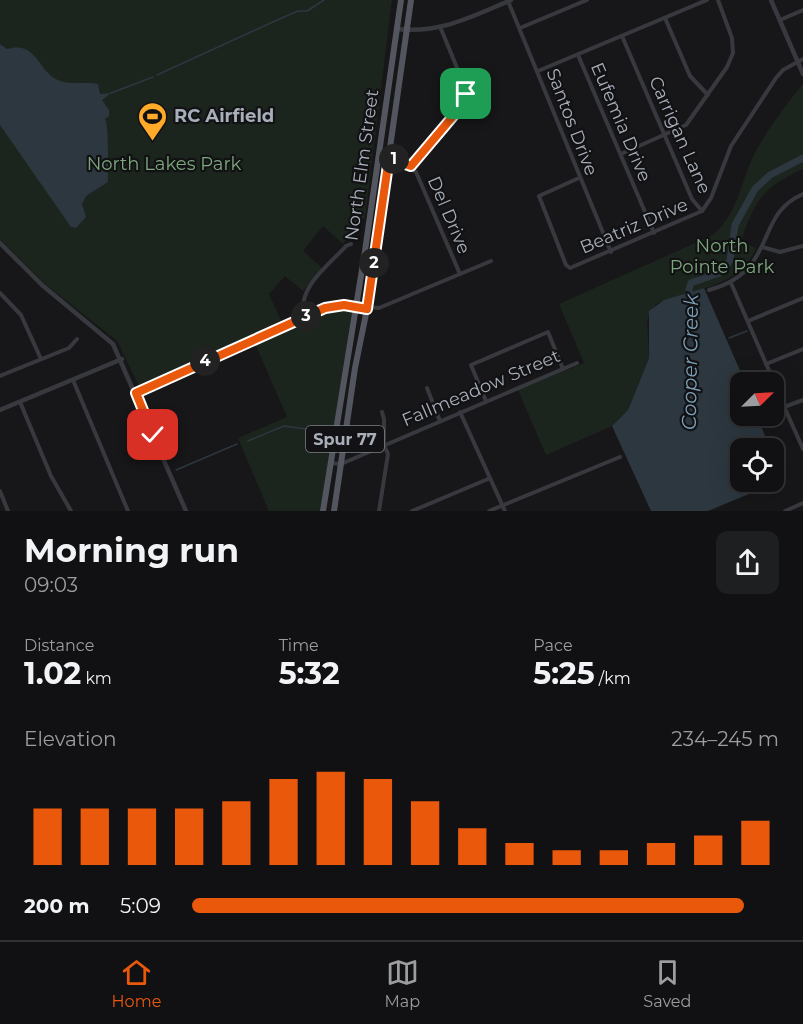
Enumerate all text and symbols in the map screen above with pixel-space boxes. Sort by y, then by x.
street label: Eufemia Drive [586,59,656,185]
street label: Santos Drive [542,65,603,179]
pin [440,68,491,119]
street label: Carrigan Lane [644,73,716,197]
icon: arrive [449,77,482,110]
street label: North Elm Street [340,88,384,242]
sports icon: RC Airfield [137,100,169,142]
place label: RC Airfield [174,105,274,127]
pin: 1 [379,144,409,174]
text: 1 [391,149,397,168]
park label: North Lakes Park [87,153,242,175]
street label: Del Drive [423,173,475,257]
street label: Beatriz Drive [577,193,691,259]
park label: North Pointe Park [670,235,775,278]
pin: 2 [359,248,389,278]
text: 2 [369,253,379,272]
water label: Cooper Creek [677,293,703,430]
pin: 3 [291,301,321,331]
text: 3 [301,306,311,325]
street label: Fallmeadow Street [399,345,563,431]
pin: 4 [190,346,220,376]
text: 4 [199,351,211,370]
north arrow [730,372,784,426]
map controls [730,372,784,492]
pin [127,409,178,460]
icon: check [136,418,169,451]
road number: Spur 77 [306,426,384,452]
button: locate [730,438,784,492]
text: Morning run [24,530,239,570]
button: share [716,531,779,594]
text: 09:03 [24,573,78,597]
text: Distance [24,636,94,655]
text: Time [279,636,319,655]
text: Pace [533,636,573,655]
text: 1.02 [24,655,81,692]
text: 5:32 [279,655,340,692]
text: 5:25 [533,655,595,692]
text: km [81,669,112,688]
text: /km [595,669,631,688]
text: Elevation [24,727,116,751]
text: 234–245 m [671,727,779,751]
text: 200 m [24,894,90,918]
text: 5:09 [120,894,161,918]
tab: Home [112,956,161,1011]
tab: Map [385,956,420,1011]
tab: Saved [643,956,691,1011]

